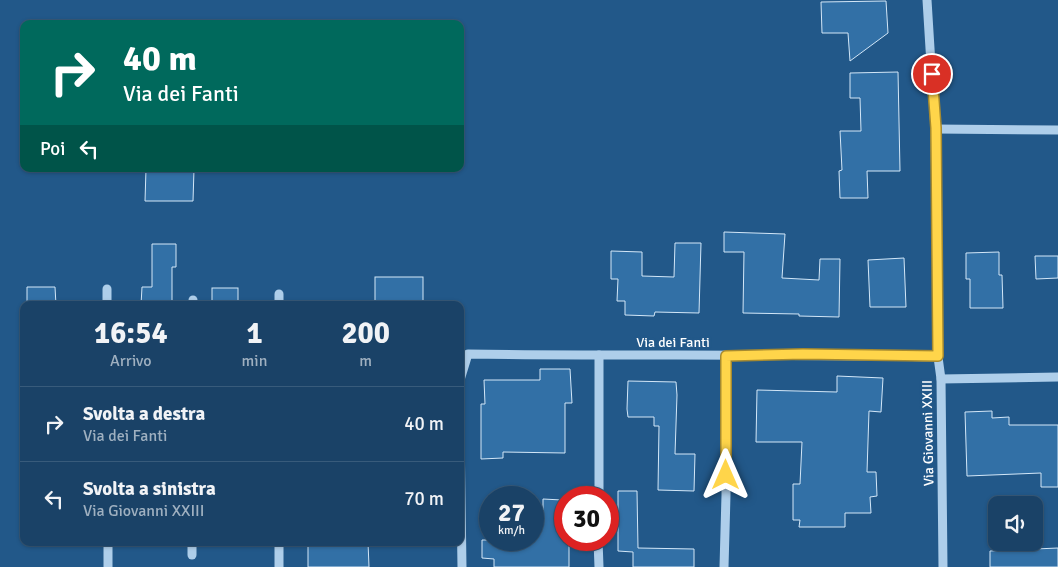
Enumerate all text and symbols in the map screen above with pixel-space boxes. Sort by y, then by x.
text: 40 m [123,37,197,80]
icon: right [40,40,105,105]
pin [911,53,953,95]
icon: arrive [918,60,946,88]
text: Via dei Fanti [123,80,239,107]
icon: left [75,135,103,163]
text: Poi [40,137,65,161]
text: 16:54 [94,315,168,352]
text: 1 [246,315,263,352]
text: 200 [341,315,390,352]
street label: Via dei Fanti [636,334,710,351]
text: Arrivo [110,351,151,371]
text: min [242,351,267,371]
text: m [359,351,372,371]
street label: Via Giovanni XXIII [919,380,937,486]
text: Svolta a destra [83,402,205,426]
icon: right [40,410,68,438]
text: 40 m [404,412,444,436]
text: Via dei Fanti [83,426,167,446]
position arrow [699,448,751,500]
text: Svolta a sinistra [83,477,216,501]
icon: left [40,485,68,513]
speed limit sign: 30 [554,486,619,551]
text: 70 m [404,487,444,511]
map controls [988,496,1043,551]
button: sound [988,496,1043,551]
text: 27 [498,497,525,528]
text: Via Giovanni XXIII [83,501,205,521]
text: km/h [498,523,525,538]

